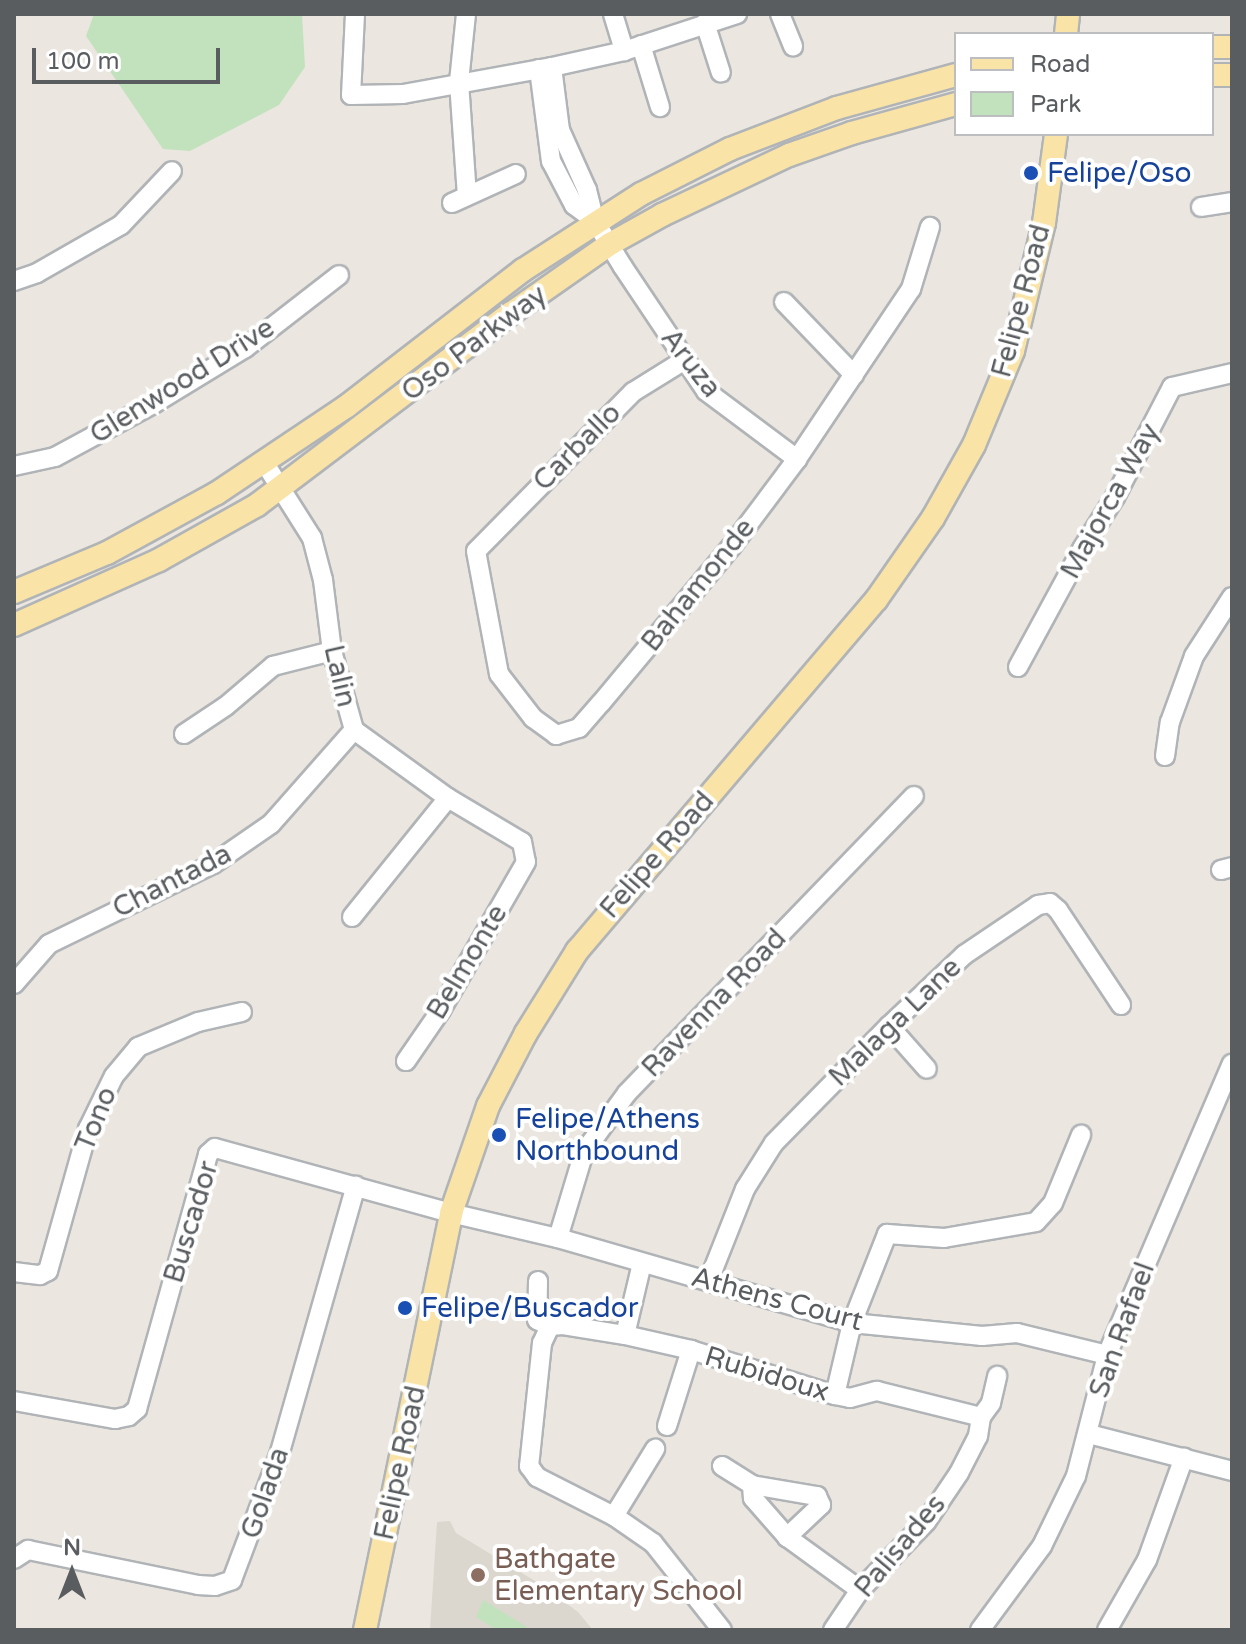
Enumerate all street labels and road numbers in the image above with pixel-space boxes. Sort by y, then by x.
street label: Felipe Road [984,221,1058,381]
street label: Oso Parkway [395,278,553,408]
street label: Glenwood Drive [84,311,280,451]
street label: Aruza [654,322,728,404]
street label: Carballo [526,396,628,498]
street label: Majorca Way [1053,417,1167,585]
street label: Bahamonde [634,512,762,658]
street label: Lalin [317,642,363,710]
street label: Felipe Road [593,785,721,925]
street label: Chantada [107,837,237,925]
street label: Belmonte [420,899,514,1025]
street label: Ravenna Road [635,922,793,1084]
street label: Malaga Lane [822,951,968,1093]
street label: Tono [68,1082,124,1156]
street label: Buscador [157,1157,225,1287]
street label: San Rafael [1082,1258,1162,1402]
street label: Athens Court [688,1260,866,1338]
street label: Rubidoux [701,1339,833,1409]
street label: Felipe Road [367,1383,433,1543]
street label: Golada [234,1443,296,1543]
street label: Palisades [847,1488,953,1604]

